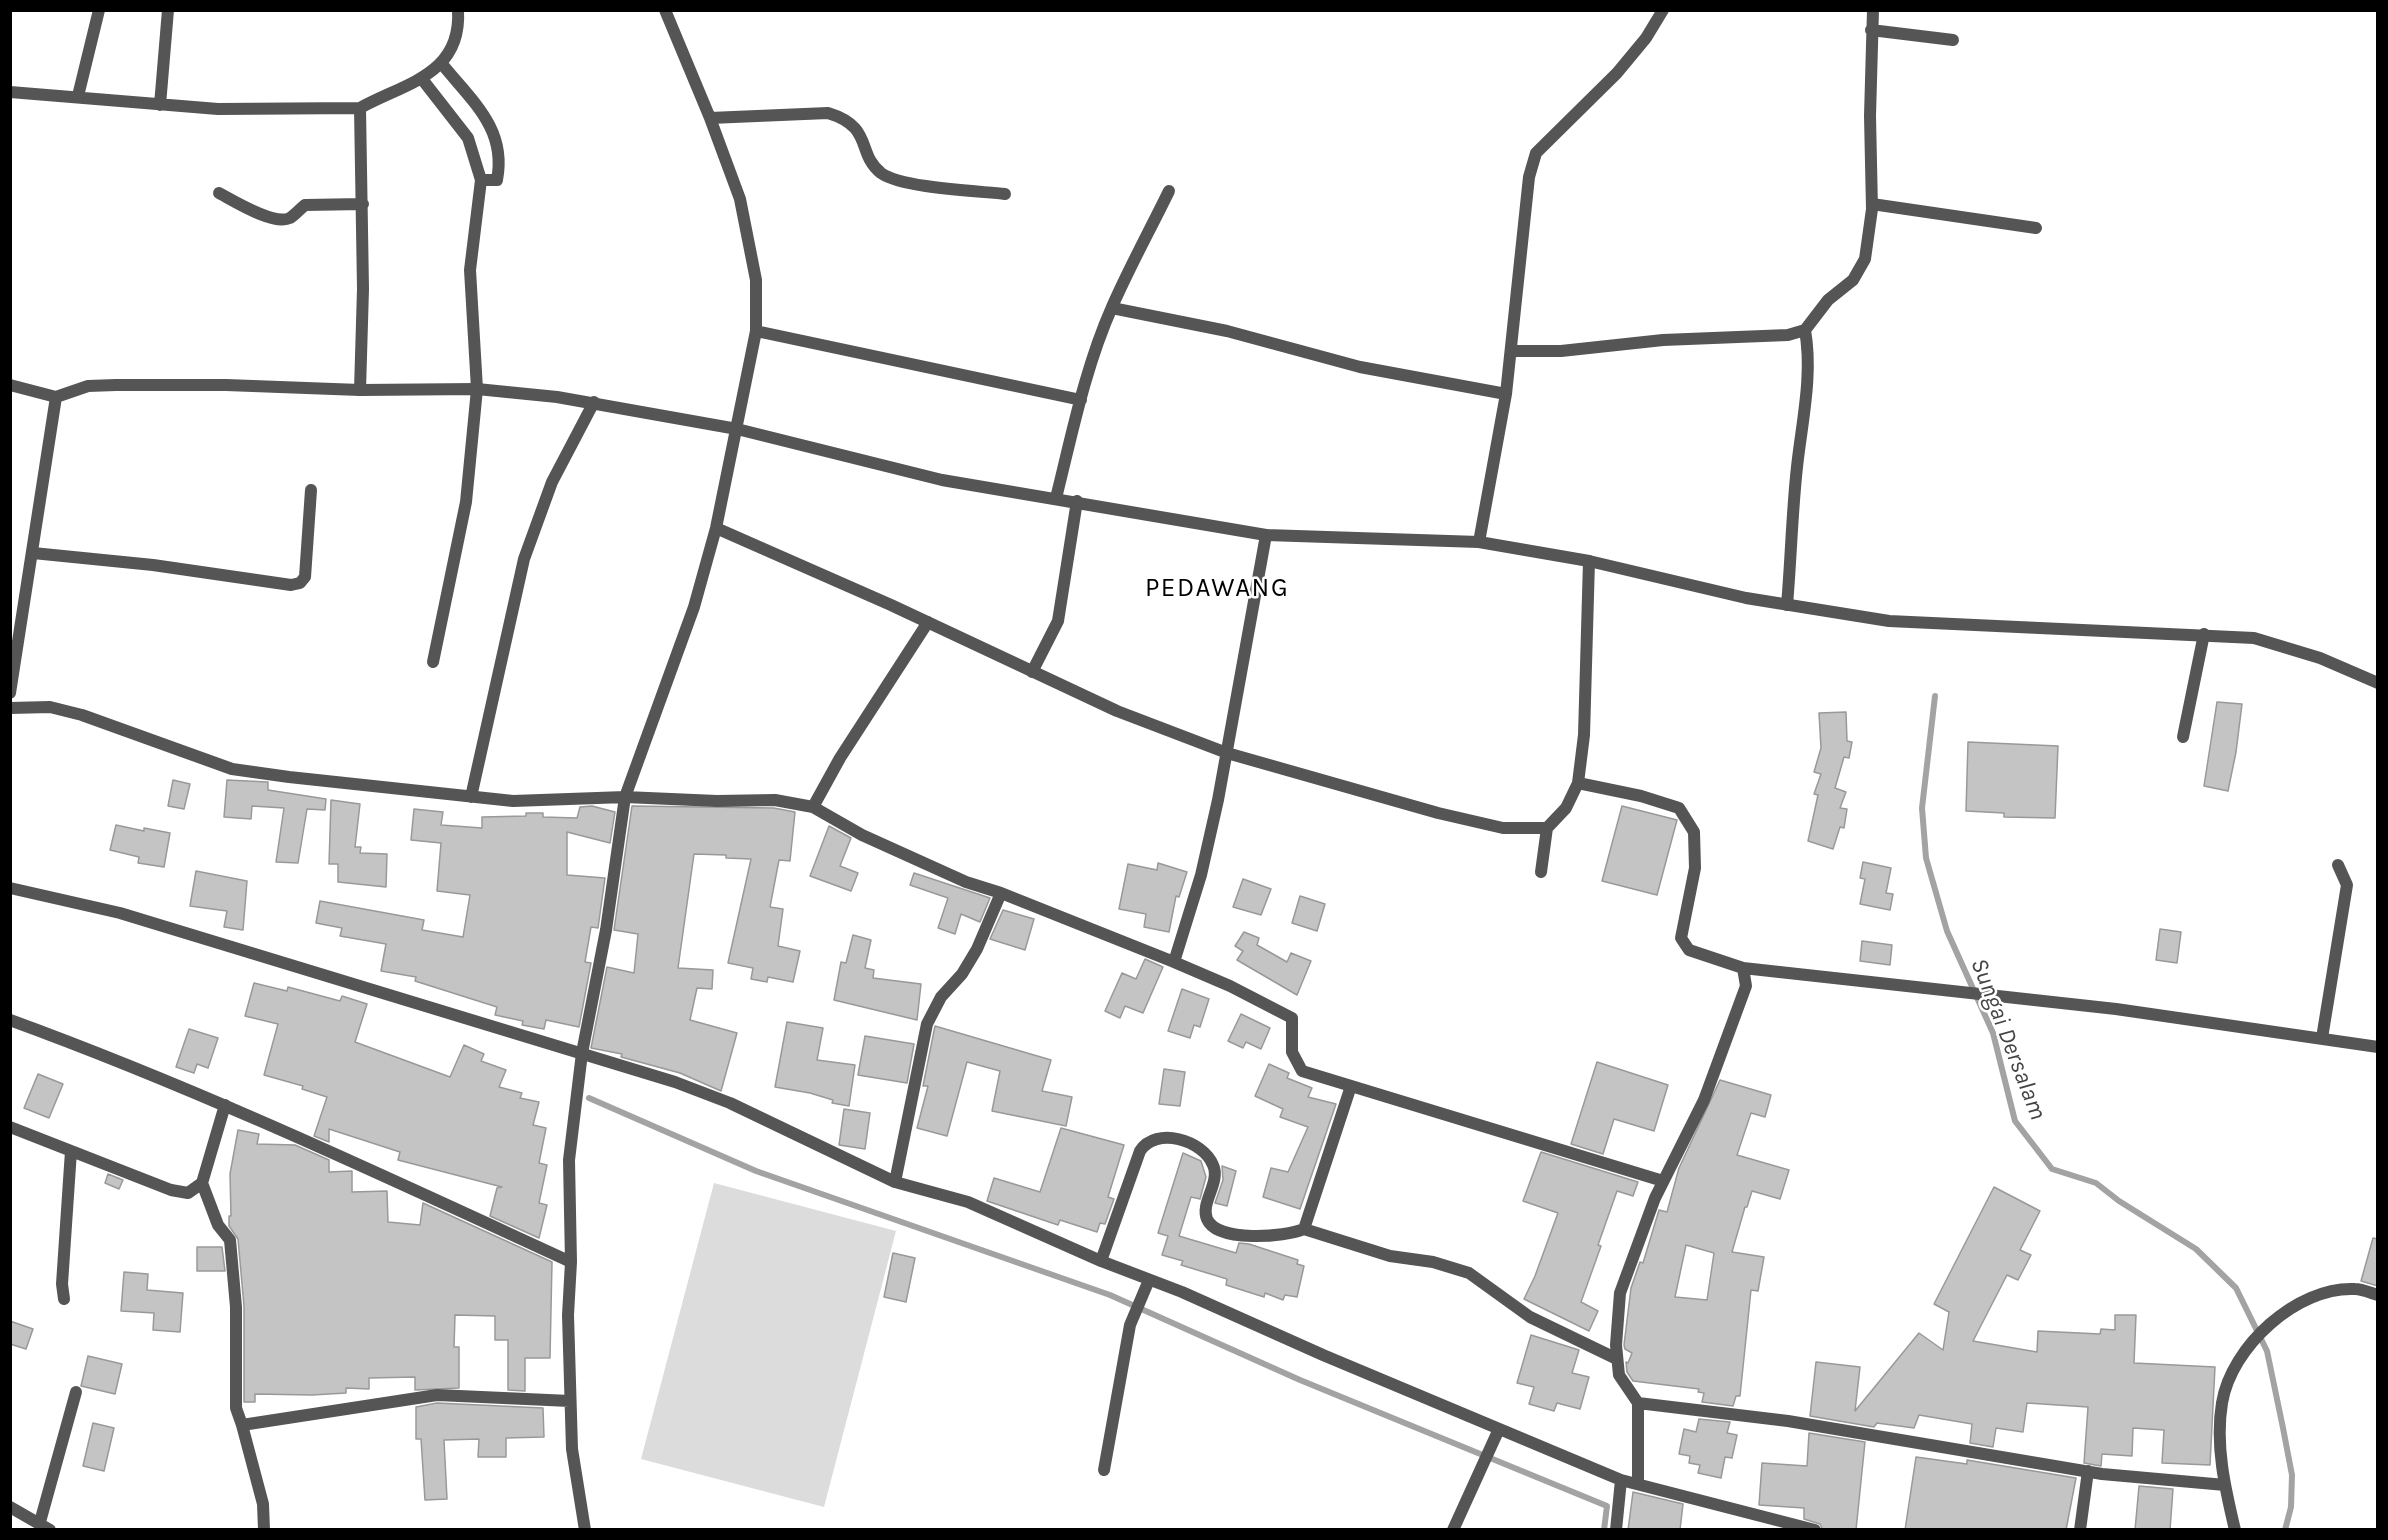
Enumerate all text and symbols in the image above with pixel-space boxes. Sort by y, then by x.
district label: PEDAWANG [1145,573,1289,605]
water label: Sungai Dersalam [1964,954,2052,1124]

